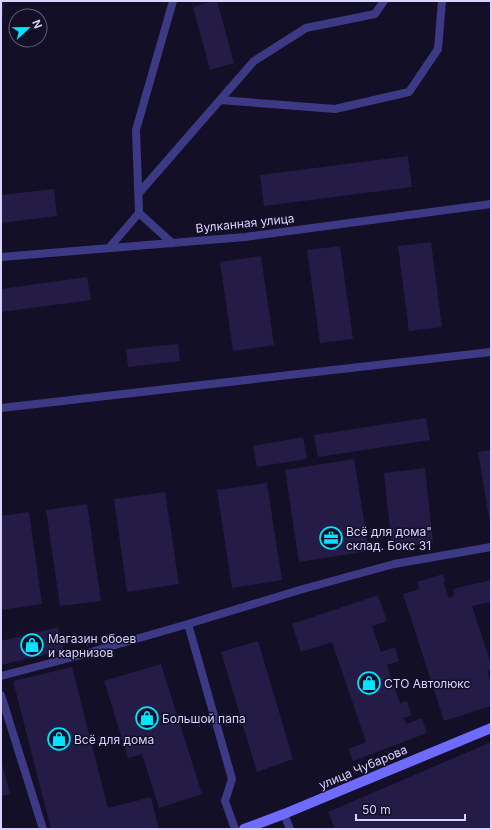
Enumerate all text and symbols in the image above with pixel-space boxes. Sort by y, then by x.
north arrow [8,8,48,48]
text: N [29,18,45,31]
street label: Вулканная улица [195,210,295,236]
place label: Всё для дома" склад. Бокс 31 [346,524,432,553]
office icon: Всё для дома" склад. Бокс 31 [318,525,344,551]
place label: Магазин обоев и карнизов [48,631,137,660]
shop icon: Магазин обоев и карнизов [19,632,45,658]
shop icon: СТО Автолюкс [356,670,382,696]
place label: СТО Автолюкс [384,676,471,691]
shop icon: Большой папа [134,705,160,731]
place label: Большой папа [162,711,246,726]
shop icon: Всё для дома [46,726,72,752]
place label: Всё для дома [74,732,154,747]
street label: улица Чубарова [317,742,409,792]
scale bar [356,796,465,822]
text: 50 m [362,802,391,817]

